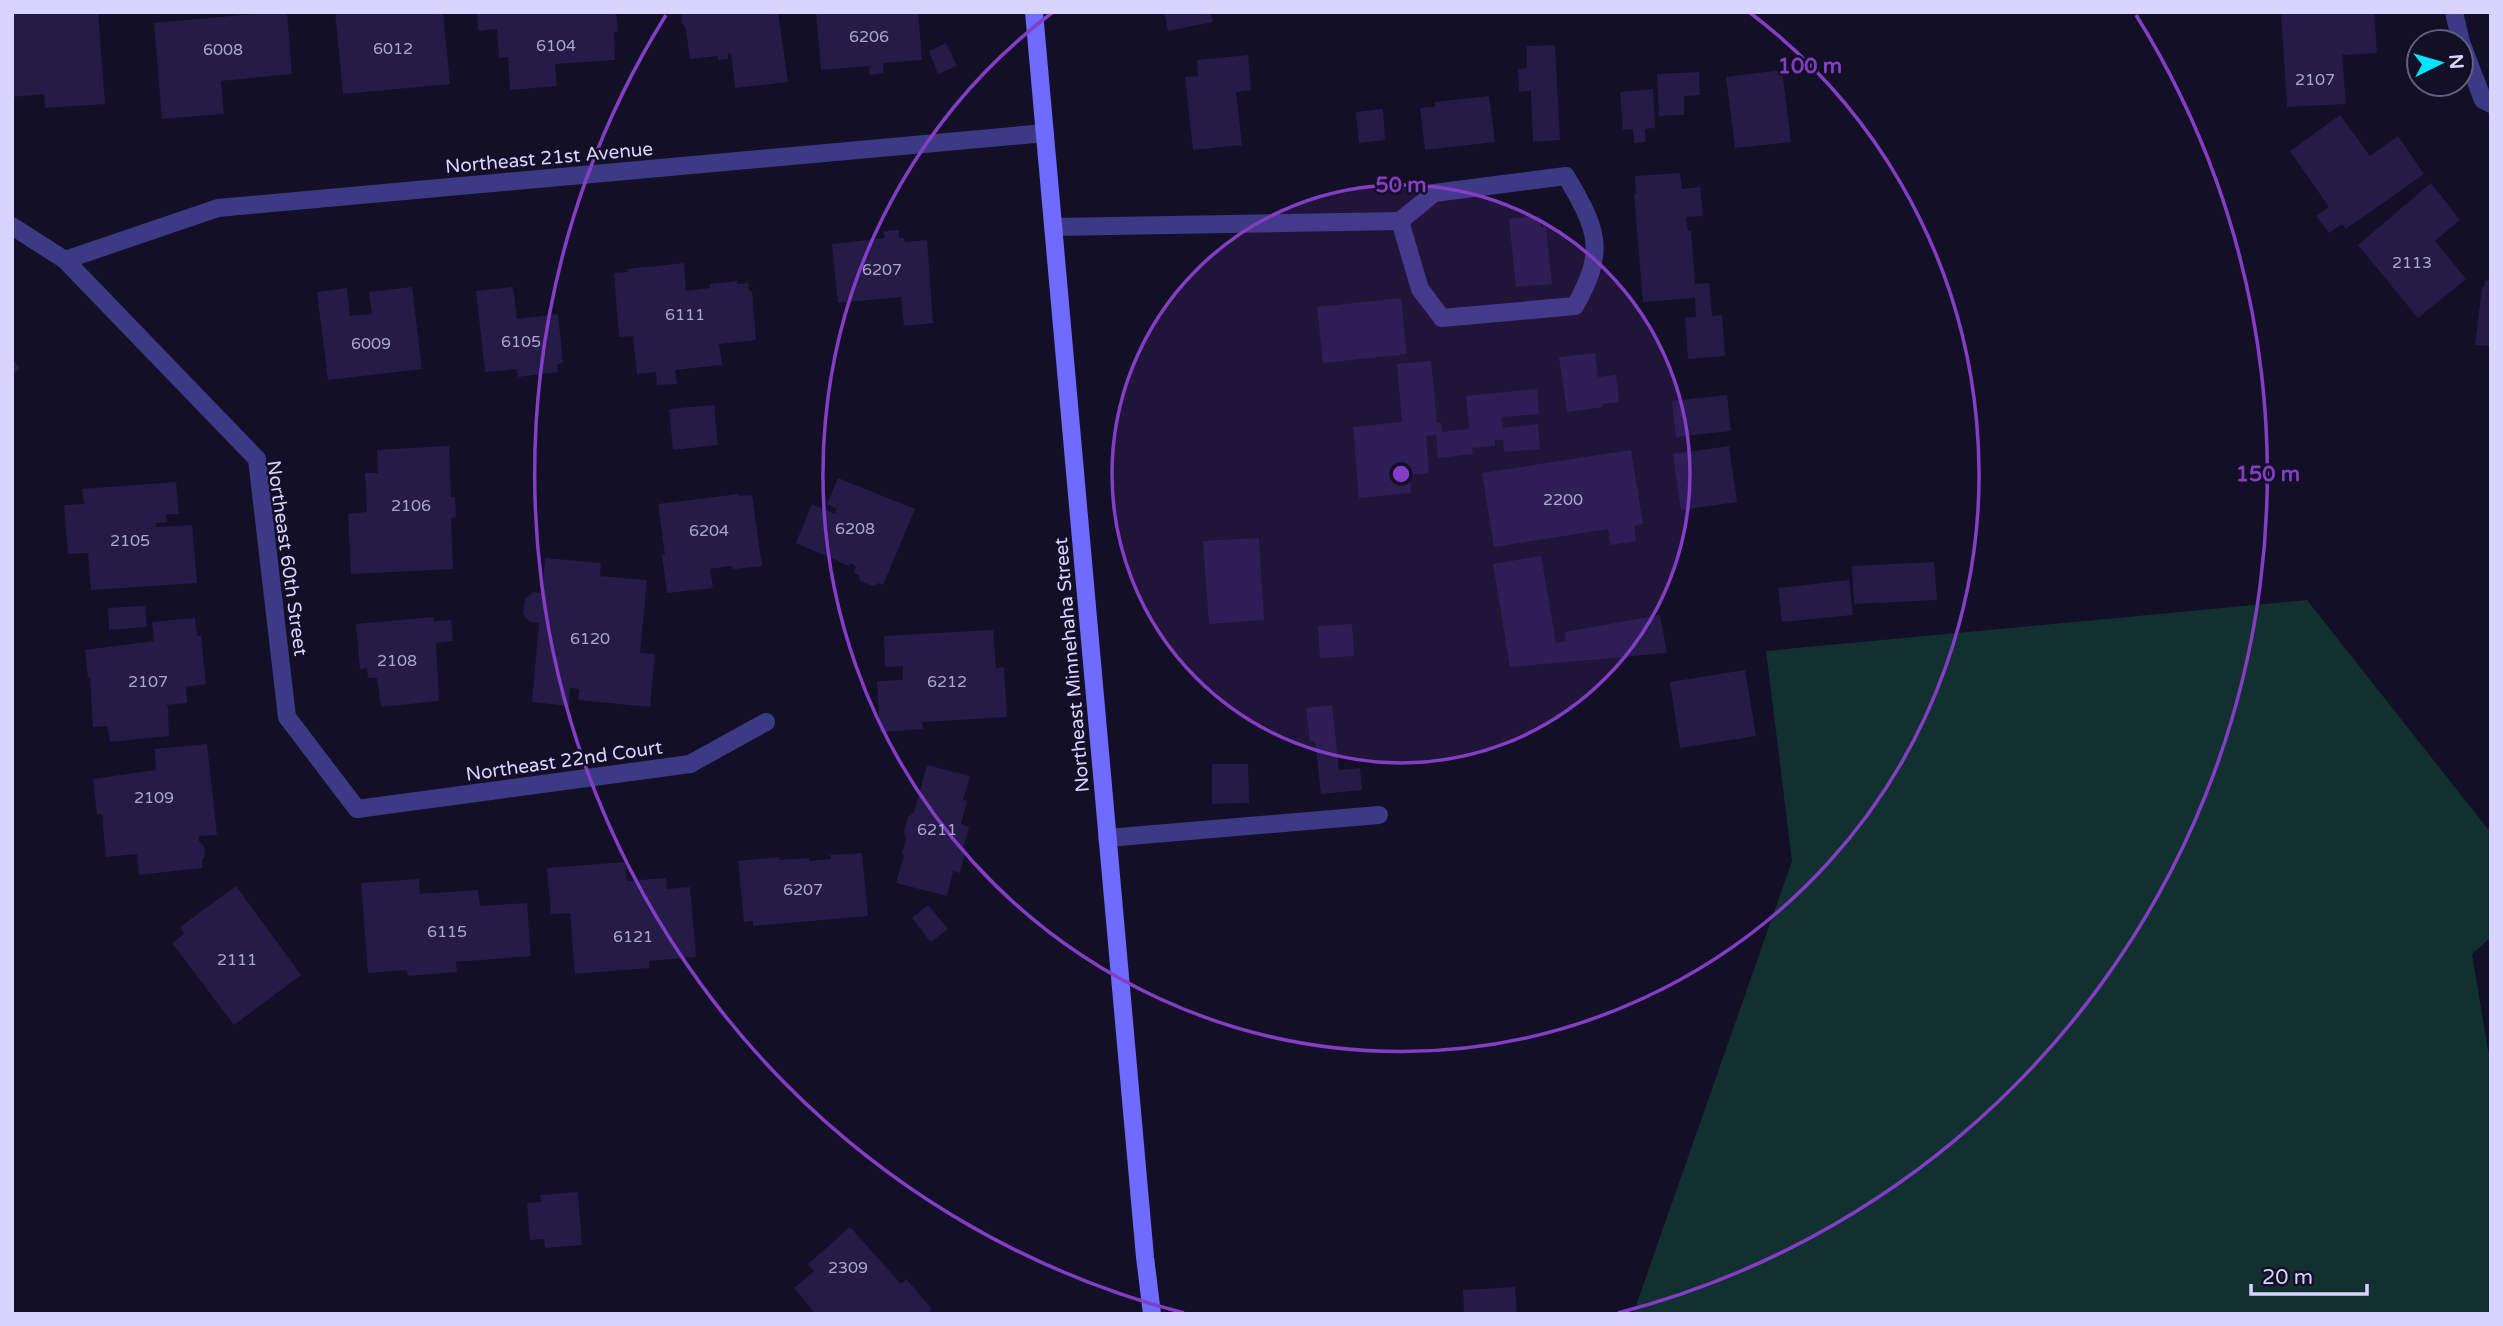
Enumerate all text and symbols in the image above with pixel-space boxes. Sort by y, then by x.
house number: 6206 [849,27,889,47]
north arrow [2405,28,2475,98]
house number: 6104 [536,36,576,56]
house number: 6012 [373,39,413,59]
house number: 6008 [203,40,243,60]
text: N [2444,53,2468,70]
text: 100 m [1778,54,1842,79]
house number: 2107 [2295,70,2335,90]
street label: Northeast 21st Avenue [444,138,654,178]
text: 50 m [1375,173,1427,198]
house number: 2113 [2392,253,2432,273]
house number: 6207 [862,260,902,280]
house number: 6111 [665,305,705,325]
house number: 6105 [501,332,541,352]
house number: 6009 [351,334,391,354]
street label: Northeast 60th Street [262,459,312,657]
centre of rings [1389,462,1413,486]
text: 150 m [2236,462,2300,487]
house number: 2200 [1543,490,1583,510]
house number: 2106 [391,496,431,516]
house number: 6208 [835,519,875,539]
house number: 6204 [689,521,729,541]
house number: 2105 [110,531,150,551]
street label: Northeast Minnehaha Street [1050,537,1094,793]
house number: 6120 [570,629,610,649]
house number: 2108 [377,651,417,671]
house number: 2107 [128,672,168,692]
house number: 6212 [927,672,967,692]
street label: Northeast 22nd Court [464,736,664,786]
house number: 2109 [134,788,174,808]
house number: 6211 [917,820,957,840]
house number: 6207 [783,880,823,900]
house number: 6115 [427,922,467,942]
house number: 6121 [613,927,653,947]
house number: 2111 [217,950,257,970]
scale bar [2251,1252,2366,1296]
house number: 2309 [828,1258,868,1278]
text: 20 m [2262,1265,2313,1290]

